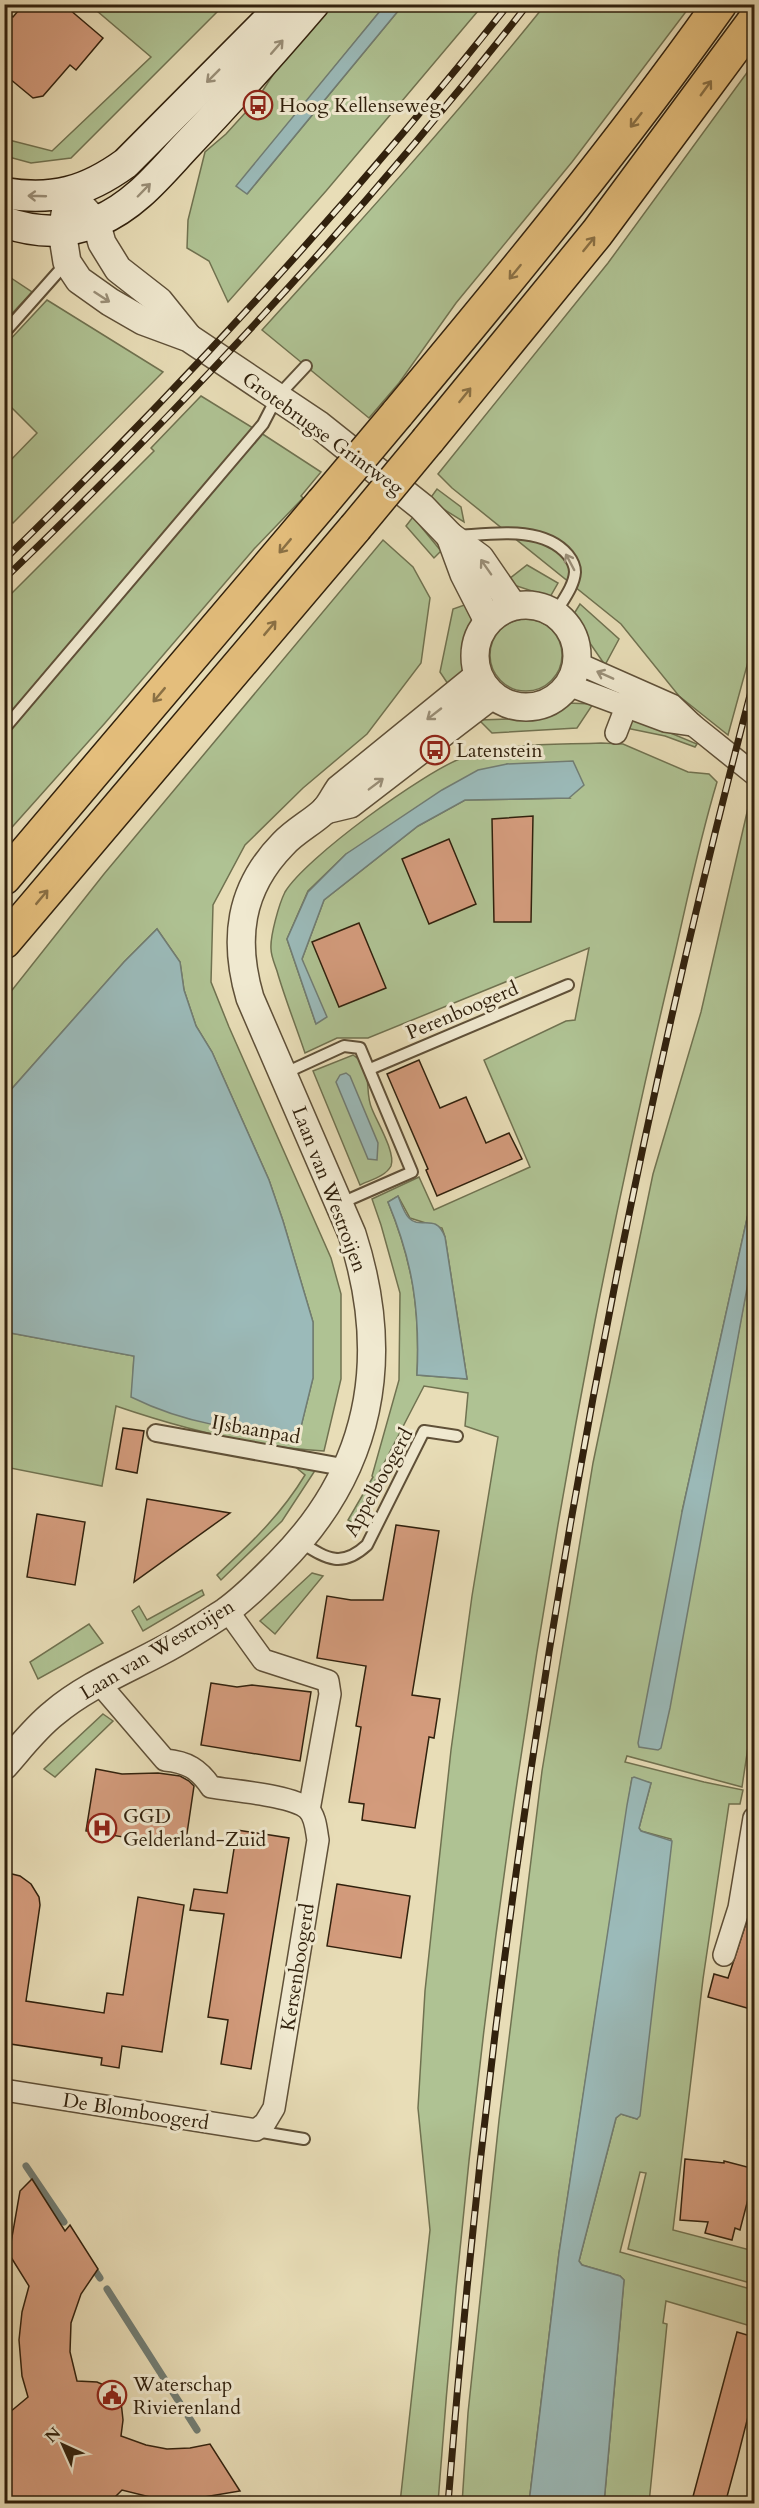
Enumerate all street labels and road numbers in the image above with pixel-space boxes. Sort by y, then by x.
street label: Grotebrugse Grintweg [237,366,410,502]
street label: Perenboogerd [402,975,523,1046]
street label: Laan van Westroijen [285,1102,374,1277]
street label: IJsbaanpad [209,1408,303,1451]
street label: Appelboogerd [337,1423,420,1541]
street label: Laan van Westroijen [75,1592,240,1706]
street label: Kersenboogerd [274,1901,321,2033]
street label: De Blomboogerd [61,2087,211,2136]

